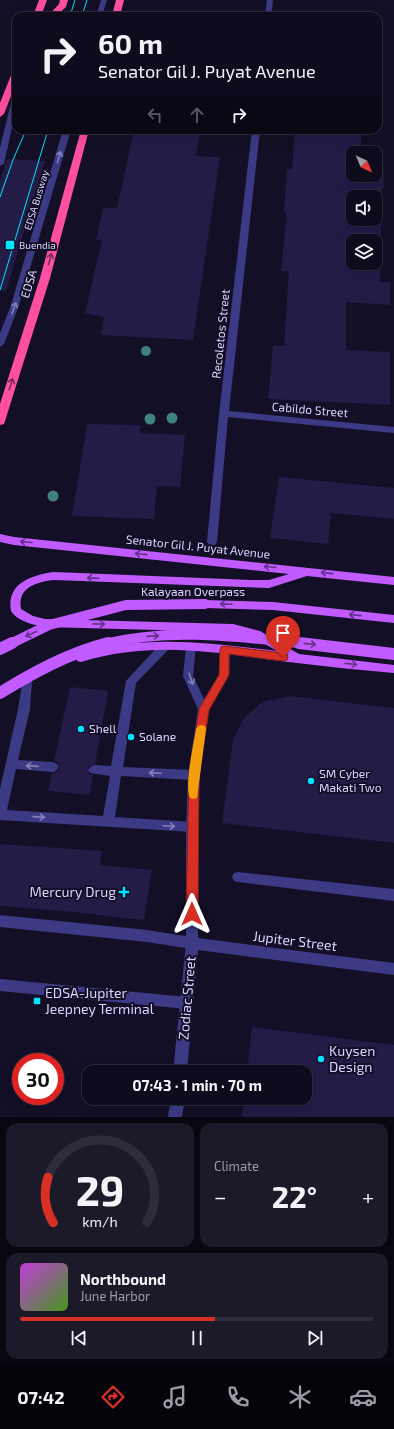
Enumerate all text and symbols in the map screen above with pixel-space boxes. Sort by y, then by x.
text: 60 m [98,26,163,60]
icon: right [32,28,84,80]
text: Senator Gil J. Puyat Avenue [98,60,316,82]
icon: left [144,104,166,126]
icon: ahead [186,104,208,126]
icon: right [228,104,250,126]
north arrow [346,146,382,182]
map controls [346,146,382,270]
one-way arrow [56,150,63,163]
street label: EDSA Busway [21,168,51,231]
button: sound [346,190,382,226]
button: layers [346,234,382,270]
marker: Buendia [4,239,16,251]
place label: Buendia [19,239,56,251]
one-way arrow [47,253,54,266]
street label: EDSA [17,267,39,300]
street label: Recoletos Street [208,288,232,379]
one-way arrow [10,302,18,314]
one-way arrow [8,377,15,390]
street label: Cabildo Street [271,399,349,419]
street label: Senator Gil J. Puyat Avenue [125,531,271,561]
one-way arrow [20,539,33,546]
one-way arrow [135,551,148,558]
one-way arrow [264,564,277,571]
one-way arrow [321,569,334,577]
one-way arrow [87,574,100,582]
street label: Kalayaan Overpass [141,584,245,598]
one-way arrow [220,601,233,608]
one-way arrow [349,611,362,619]
pin [266,616,300,657]
one-way arrow [92,620,105,628]
icon: arrive [272,622,294,644]
one-way arrow [25,630,37,638]
one-way arrow [146,632,159,640]
one-way arrow [303,641,316,648]
one-way arrow [344,661,357,668]
one-way arrow [187,673,195,685]
place label: Shell [89,721,117,735]
marker: Shell [76,724,86,734]
place label: Solane [139,729,176,743]
marker: Solane [126,732,136,742]
one-way arrow [26,762,39,769]
place label: SM Cyber Makati Two [319,766,382,794]
one-way arrow [149,769,162,777]
marker: SM Cyber Makati Two [306,776,316,786]
one-way arrow [32,814,45,821]
one-way arrow [162,822,175,829]
place label: Mercury Drug [29,883,116,900]
marker: Mercury Drug [119,887,129,897]
position arrow [171,893,213,935]
street label: Jupiter Street [252,927,338,954]
street label: Zodiac Street [174,955,199,1041]
place label: EDSA-Jupiter Jeepney Terminal [45,984,155,1017]
marker: EDSA-Jupiter Jeepney Terminal [32,996,42,1006]
place label: Kuysen Design [329,1042,375,1075]
speed limit sign: 30 [12,1053,64,1105]
marker: Kuysen Design [316,1054,326,1064]
text: 07:43 · 1 min · 70 m [132,1076,262,1094]
text: Climate [214,1158,259,1174]
text: 29 [76,1164,124,1214]
text: 22° [272,1178,317,1214]
text: − [214,1183,227,1209]
text: + [362,1183,374,1209]
text: km/h [82,1213,118,1230]
text: Northbound [80,1270,166,1288]
text: June Harbor [80,1288,150,1304]
icon: previous [68,1327,90,1349]
icon: pause [186,1327,208,1349]
icon: next [304,1327,326,1349]
icon: directions [99,1383,127,1411]
icon: music [161,1383,189,1411]
icon: phone [224,1383,252,1411]
icon: climate [286,1383,314,1411]
icon: car [349,1383,377,1411]
text: 07:42 [17,1386,65,1408]

